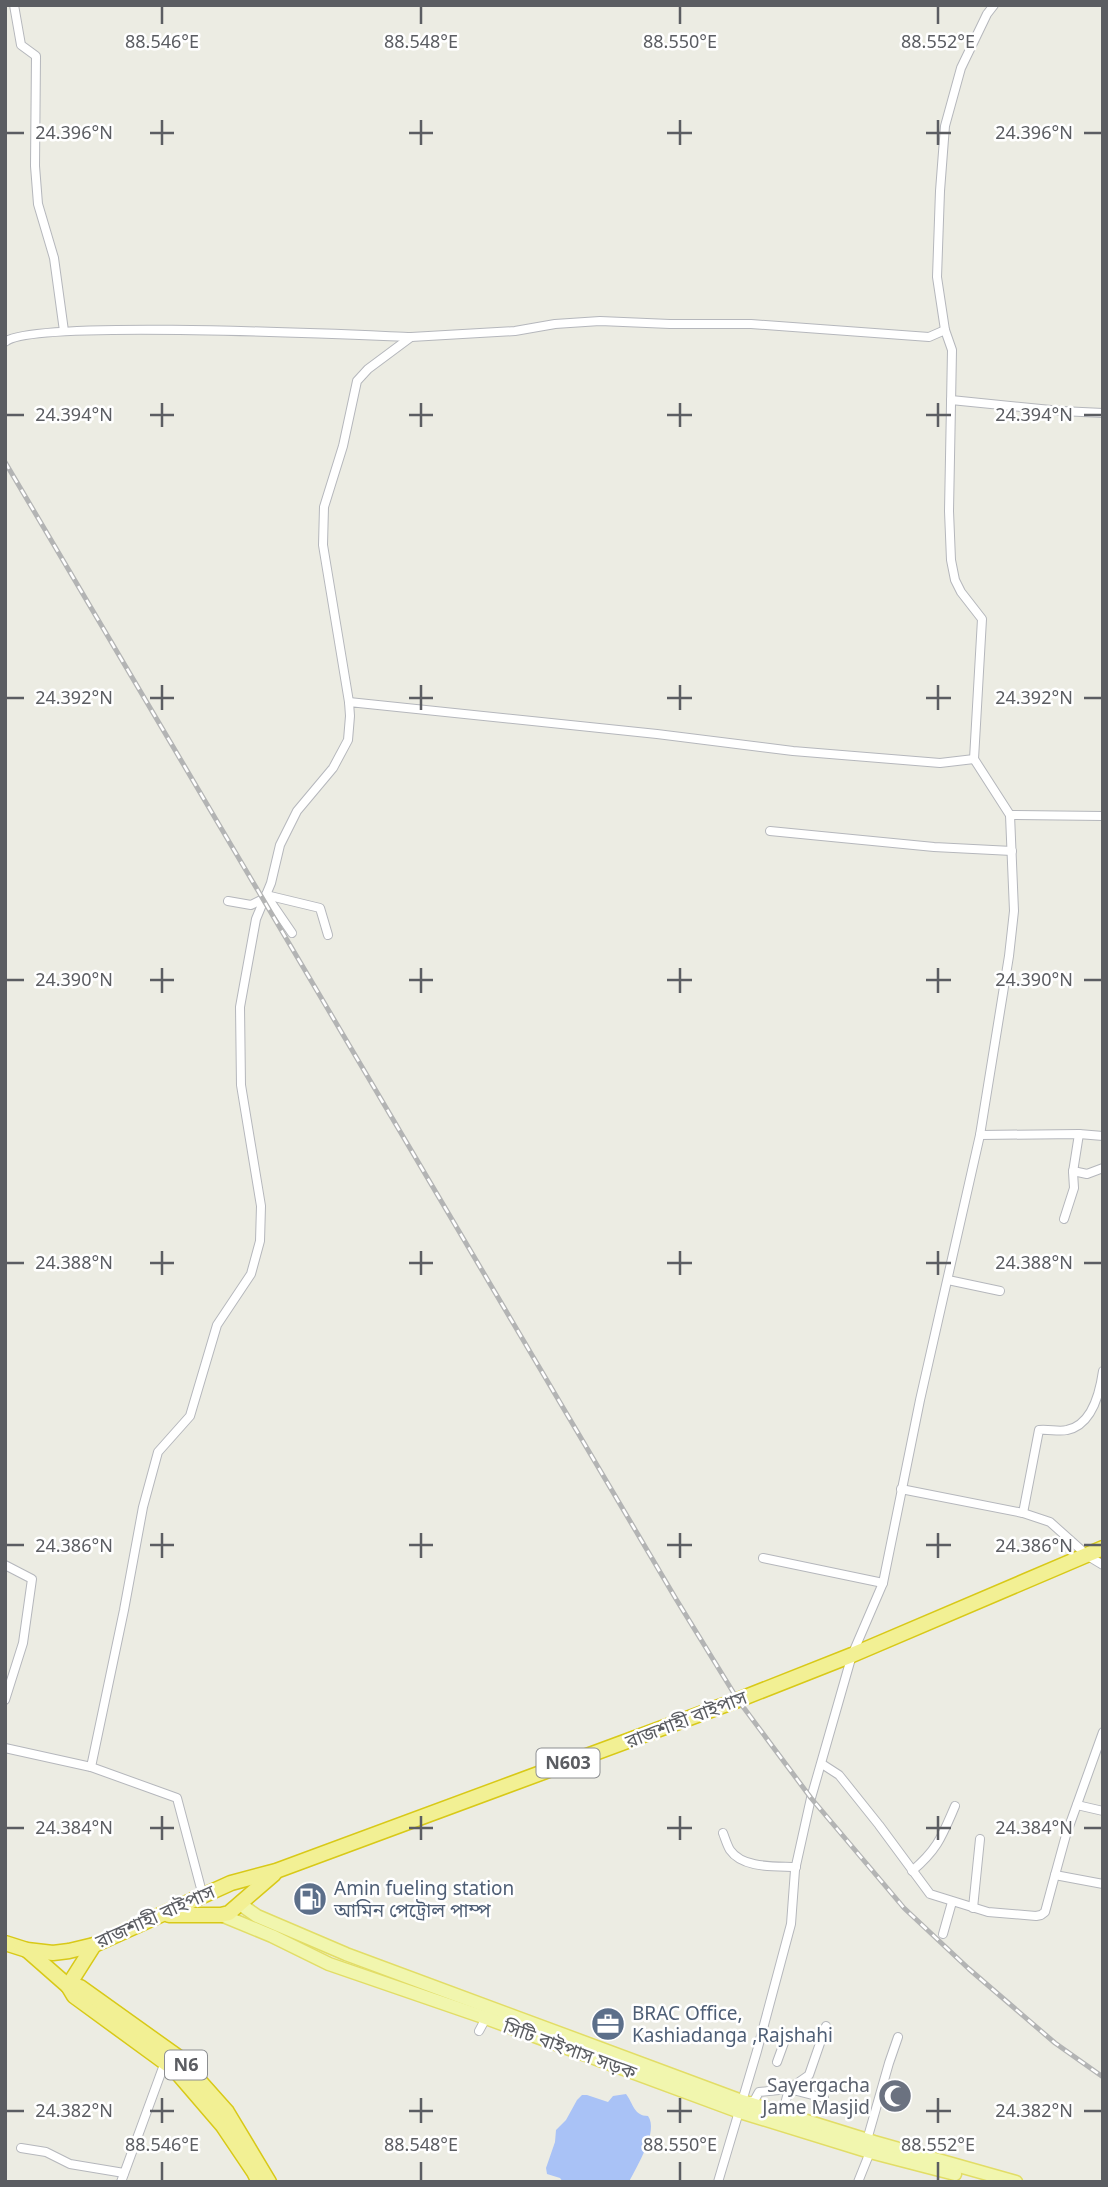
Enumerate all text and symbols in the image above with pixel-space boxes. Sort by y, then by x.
text: 88.546°E [125,29,199,53]
text: 88.548°E [384,29,458,53]
text: 88.550°E [643,29,717,53]
text: 88.552°E [901,29,975,53]
text: 24.396°N [35,120,113,144]
text: 24.396°N [995,120,1073,144]
text: 24.394°N [35,402,113,426]
text: 24.394°N [995,402,1073,426]
text: 24.392°N [35,685,113,709]
text: 24.392°N [995,685,1073,709]
text: 24.390°N [35,967,113,991]
text: 24.390°N [995,967,1073,991]
text: 24.388°N [35,1250,113,1274]
text: 24.388°N [995,1250,1073,1274]
text: 24.386°N [35,1533,113,1557]
text: 24.386°N [995,1533,1073,1557]
street label: রাজশাহী বাইপাস [621,1684,751,1754]
road number: N603 [536,1748,600,1778]
text: 24.384°N [35,1815,113,1839]
text: 24.384°N [995,1815,1073,1839]
place label: Amin fueling station আমিন পেট্রোল পাম্প [333,1875,514,1923]
street label: রাজশাহী বাইপাস [90,1878,220,1954]
fuel station icon: Amin fueling station আমিন পেট্রোল পাম্প [291,1880,329,1918]
place label: BRAC Office, Kashiadanga ,Rajshahi [632,2000,833,2048]
office icon: BRAC Office, Kashiadanga ,Rajshahi [589,2005,627,2043]
street label: সিটি বাইপাস সড়ক [499,2013,641,2085]
road number: N6 [165,2050,207,2080]
place label: Sayergacha Jame Masjid [760,2072,870,2120]
mosque icon: Sayergacha Jame Masjid [876,2077,914,2115]
text: 24.382°N [35,2098,113,2122]
text: 24.382°N [995,2098,1073,2122]
text: 88.546°E [125,2132,199,2156]
text: 88.548°E [384,2132,458,2156]
text: 88.550°E [643,2132,717,2156]
text: 88.552°E [901,2132,975,2156]

